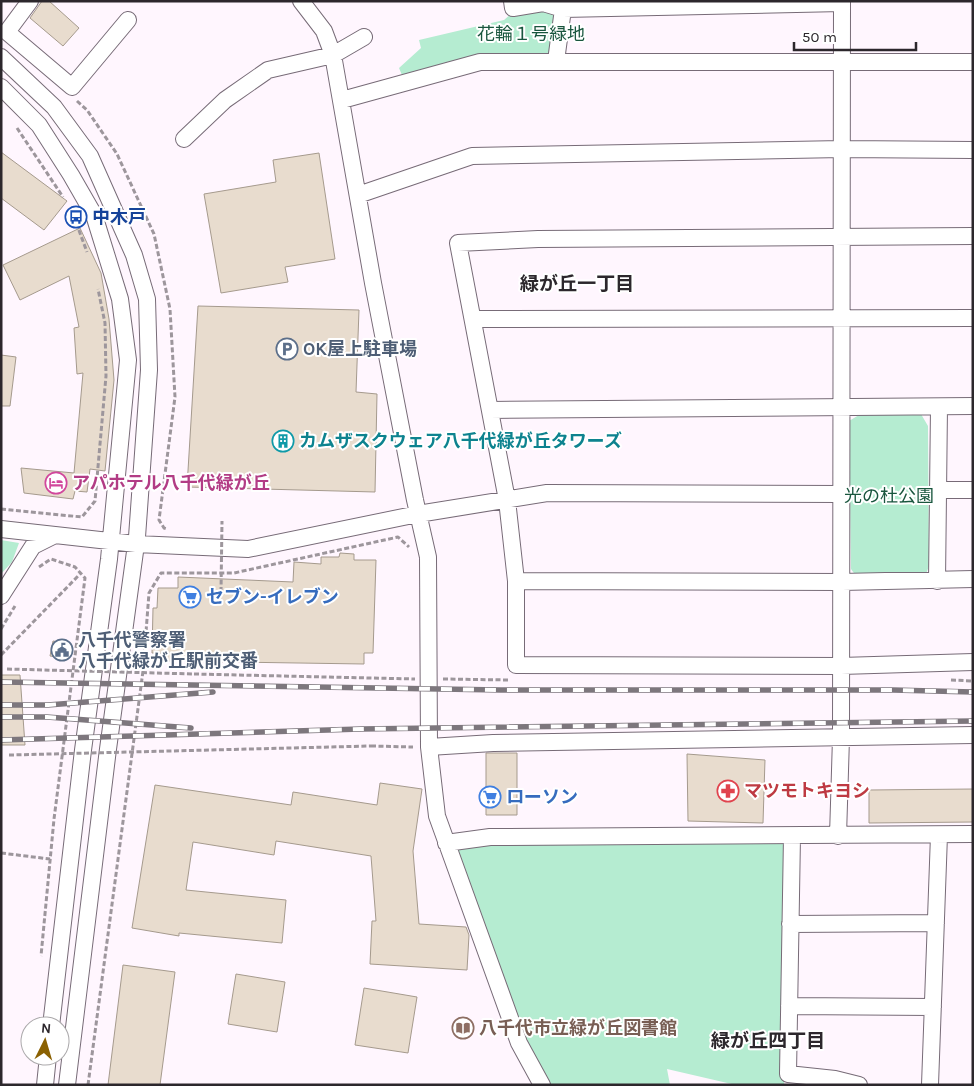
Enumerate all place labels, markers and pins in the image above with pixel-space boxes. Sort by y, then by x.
bus stop icon: 中木戸 [64,205,88,229]
place label: 中木戸 [92,206,146,228]
parking icon: OK屋上駐車場 [275,337,299,361]
place label: OK屋上駐車場 [303,338,417,360]
building icon: カムザスクウェア八千代緑が丘タワーズ [271,429,295,453]
place label: カムザスクウェア八千代緑が丘タワーズ [299,430,622,452]
hotel icon: アパホテル八千代緑が丘 [44,471,68,495]
place label: アパホテル八千代緑が丘 [72,472,270,494]
supermarket icon: セブン-イレブン [178,585,202,609]
place label: セブン-イレブン [206,586,339,608]
place label: 八千代警察署 八千代緑が丘駅前交番 [78,629,258,672]
public building icon: 八千代警察署 八千代緑が丘駅前交番 [50,638,74,662]
pharmacy icon: マツモトキヨシ [716,779,740,803]
place label: マツモトキヨシ [744,780,870,802]
supermarket icon: ローソン [478,785,502,809]
place label: ローソン [506,786,578,808]
library icon: 八千代市立緑が丘図書館 [451,1016,475,1040]
place label: 八千代市立緑が丘図書館 [479,1017,677,1039]

